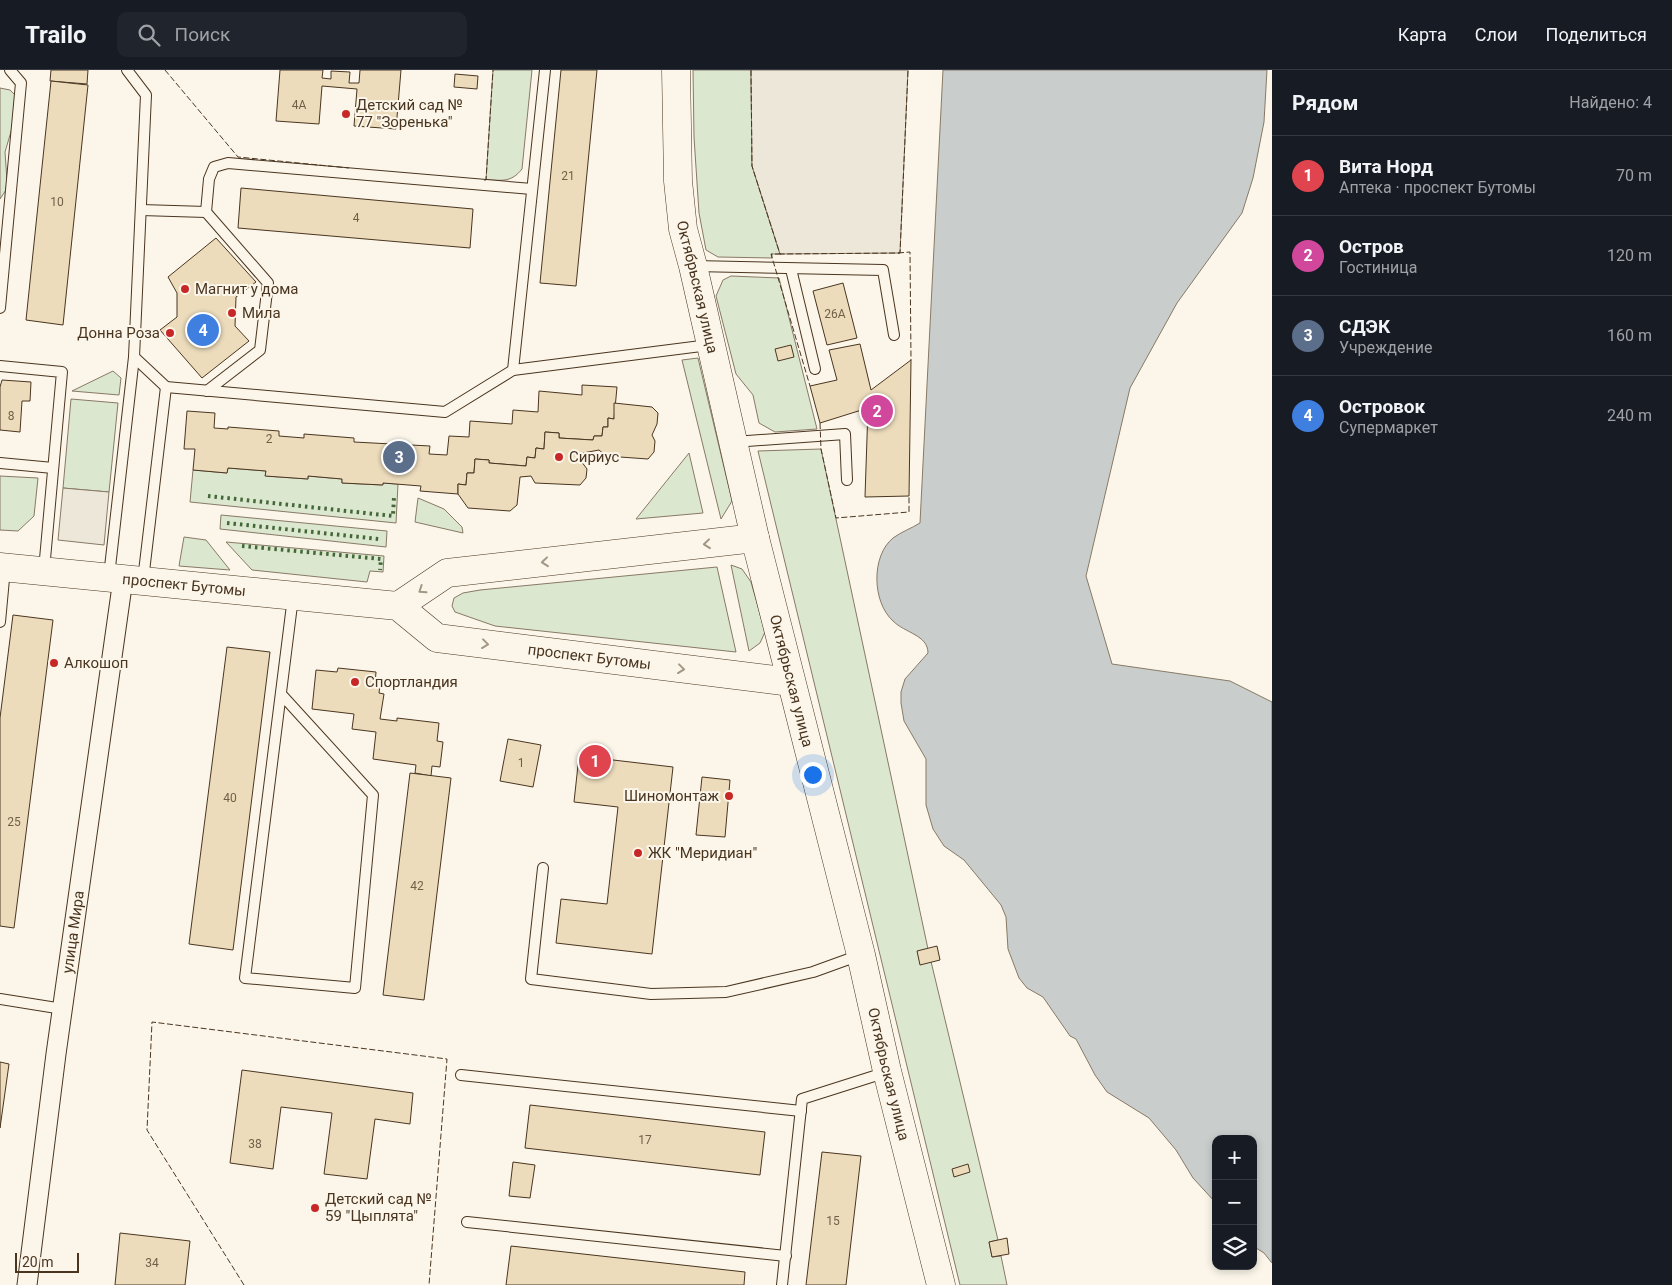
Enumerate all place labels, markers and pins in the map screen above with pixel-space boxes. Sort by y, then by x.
place label: Детский сад № 77 "Зоренька" [356,96,463,131]
marker: Детский сад № 77 "Зоренька" [340,108,352,120]
place label: Магнит у дома [195,280,299,298]
marker: Магнит у дома [179,283,191,295]
place label: Мила [242,304,281,322]
marker: Мила [226,307,238,319]
pin: 4 [187,311,219,349]
place label: Донна Роза [77,324,160,342]
marker: Донна Роза [164,327,176,339]
pin: 2 [861,392,893,430]
pin: 3 [383,438,415,476]
place label: Сириус [569,448,620,466]
marker: Сириус [553,451,565,463]
place label: Алкошоп [64,654,128,672]
marker: Алкошоп [48,657,60,669]
place label: Спортландия [365,673,458,691]
marker: Спортландия [349,676,361,688]
pin: 1 [579,742,611,780]
place label: Шиномонтаж [624,787,719,805]
marker: Шиномонтаж [723,790,735,802]
place label: ЖК "Меридиан" [648,844,757,862]
marker: ЖК "Меридиан" [632,847,644,859]
place label: Детский сад № 59 "Цыплята" [325,1190,432,1225]
marker: Детский сад № 59 "Цыплята" [309,1202,321,1214]

